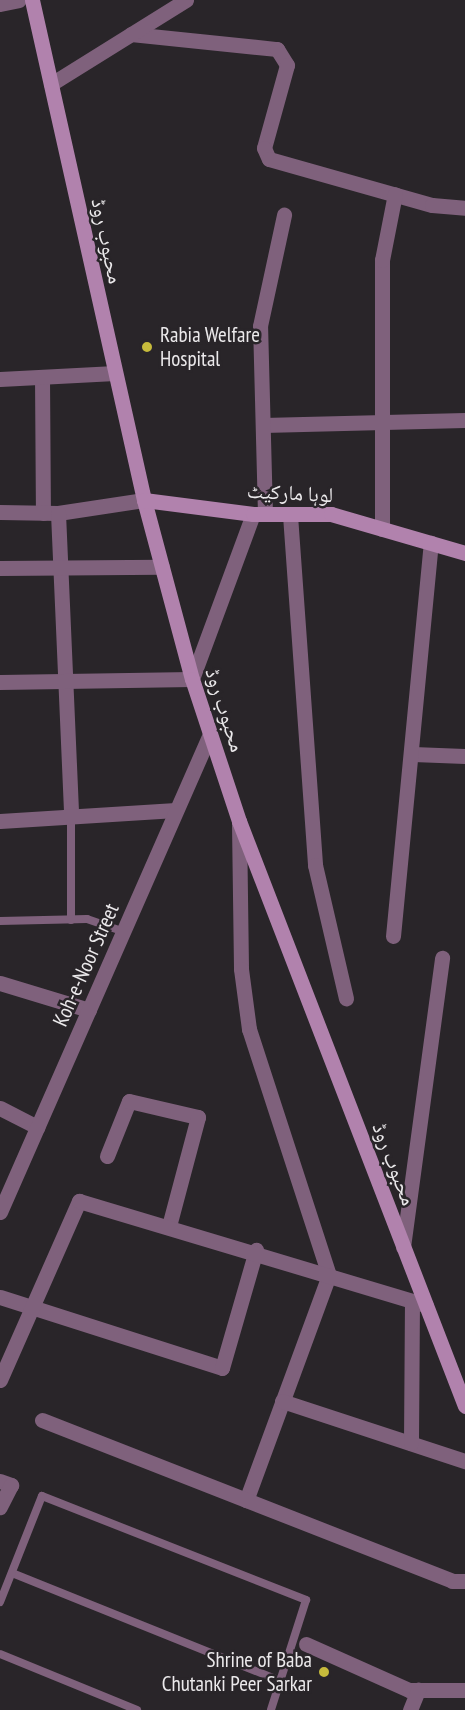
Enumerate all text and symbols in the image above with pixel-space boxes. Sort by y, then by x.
street label: محبوب روڈ [86,196,128,286]
place label: Rabia Welfare Hospital [160,322,260,372]
marker: Rabia Welfare Hospital [138,338,156,356]
street label: لوہا مارکیٹ [246,478,334,508]
street label: محبوب روڈ [200,665,250,755]
street label: Koh-e-Noor Street [48,900,124,1030]
street label: محبوب روڈ [367,1119,421,1209]
place label: Shrine of Baba Chutanki Peer Sarkar [162,1647,312,1697]
marker: Shrine of Baba Chutanki Peer Sarkar [317,1665,331,1679]

